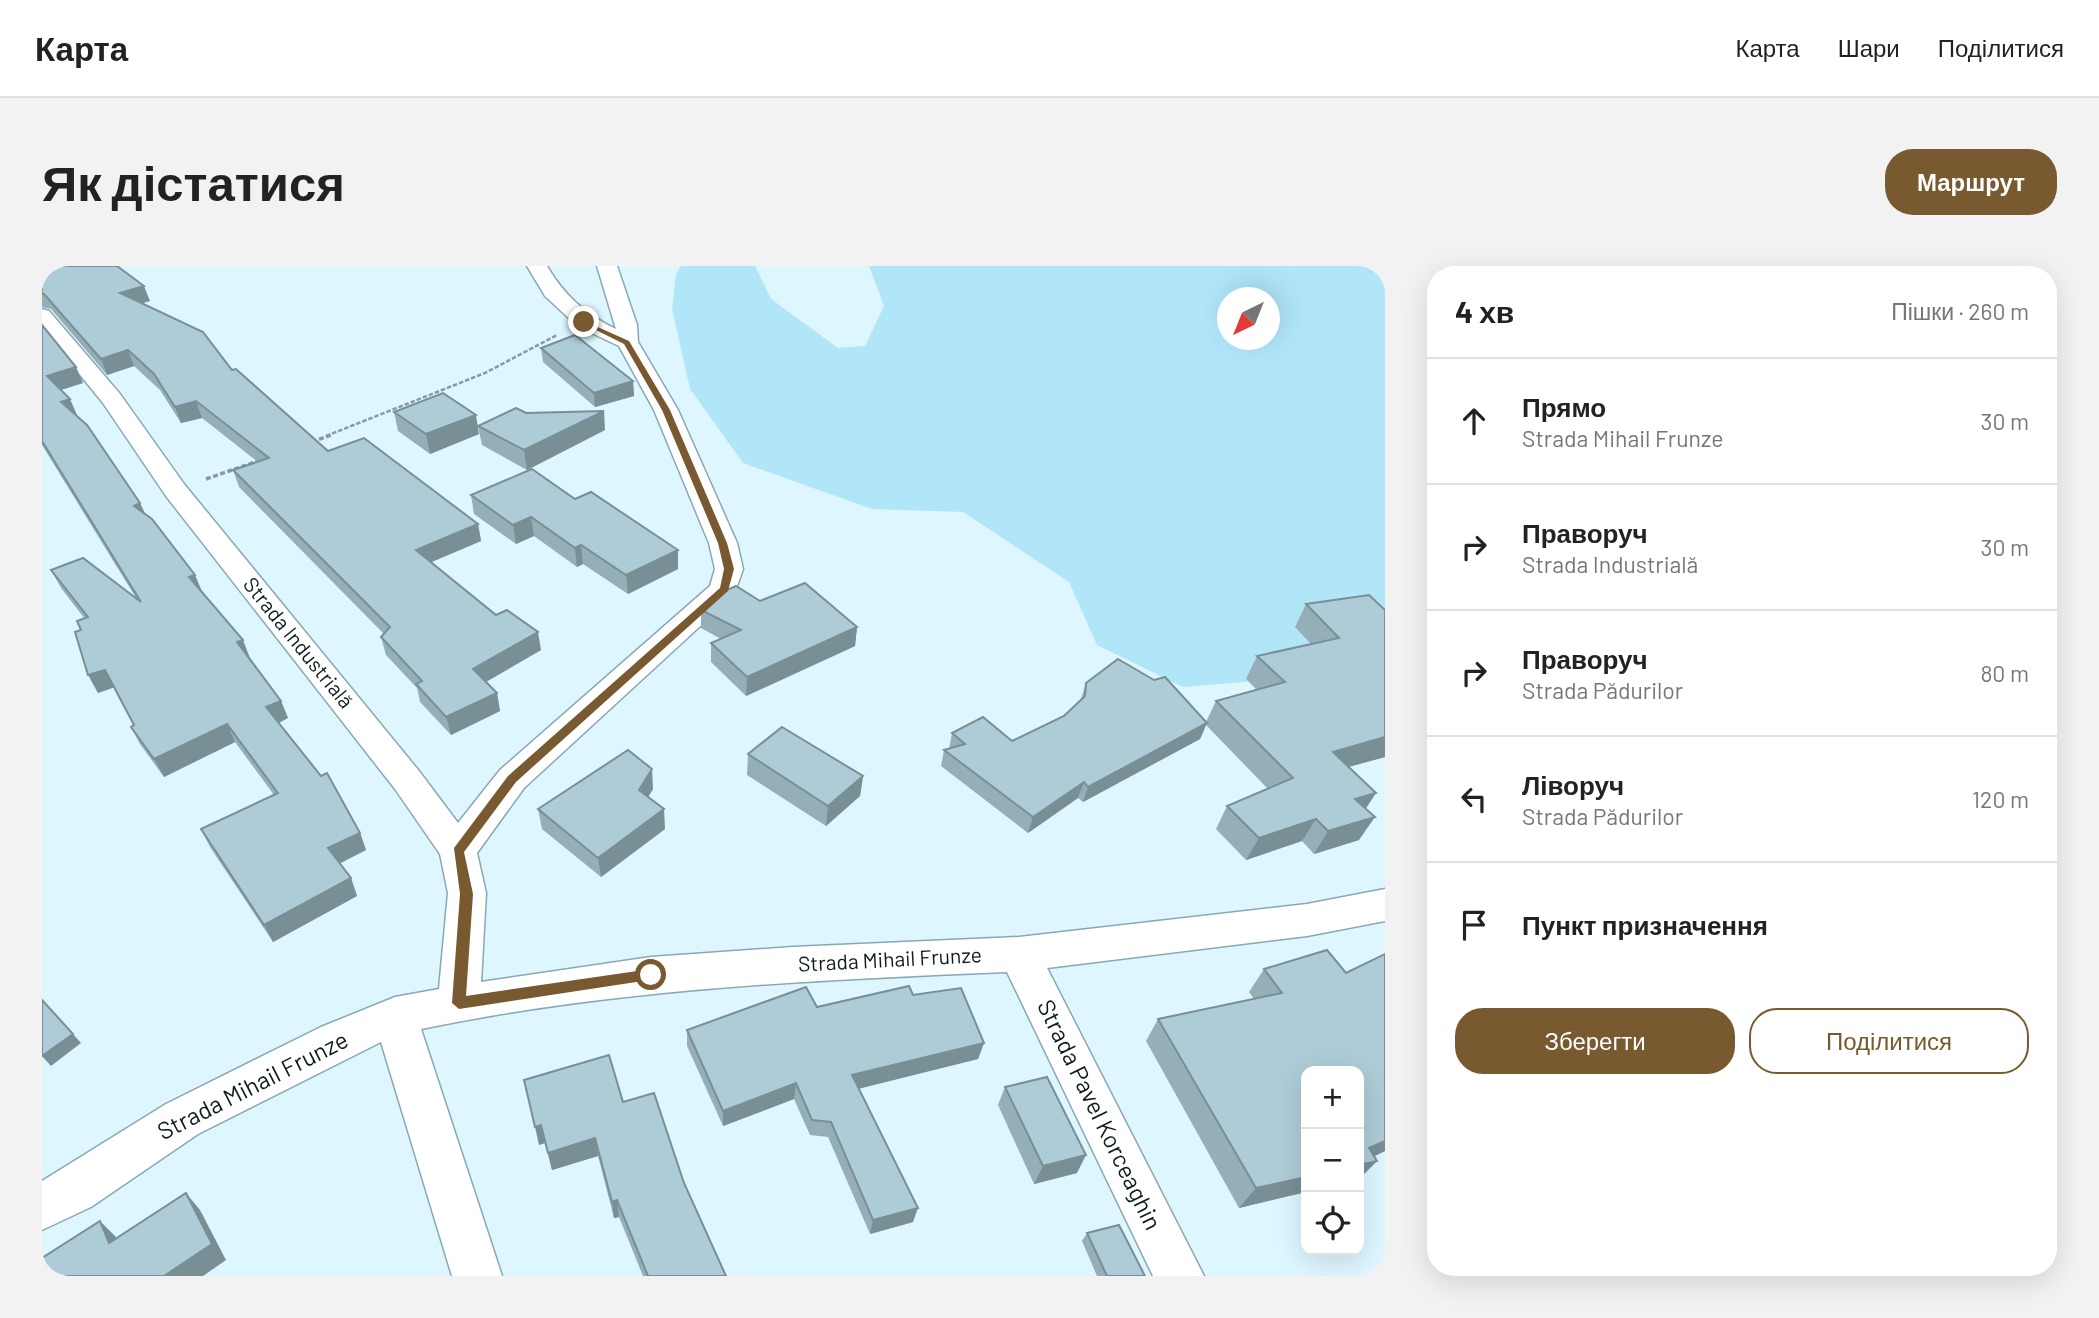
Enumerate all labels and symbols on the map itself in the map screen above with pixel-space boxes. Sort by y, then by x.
north arrow [1217,287,1280,350]
route end [568,306,599,337]
street label: Strada Industrială [239,572,360,712]
street label: Strada Mihail Frunze [797,941,982,976]
route start [635,959,666,990]
street label: Strada Pavel Korceaghin [1032,995,1169,1234]
street label: Strada Mihail Frunze [152,1024,353,1145]

